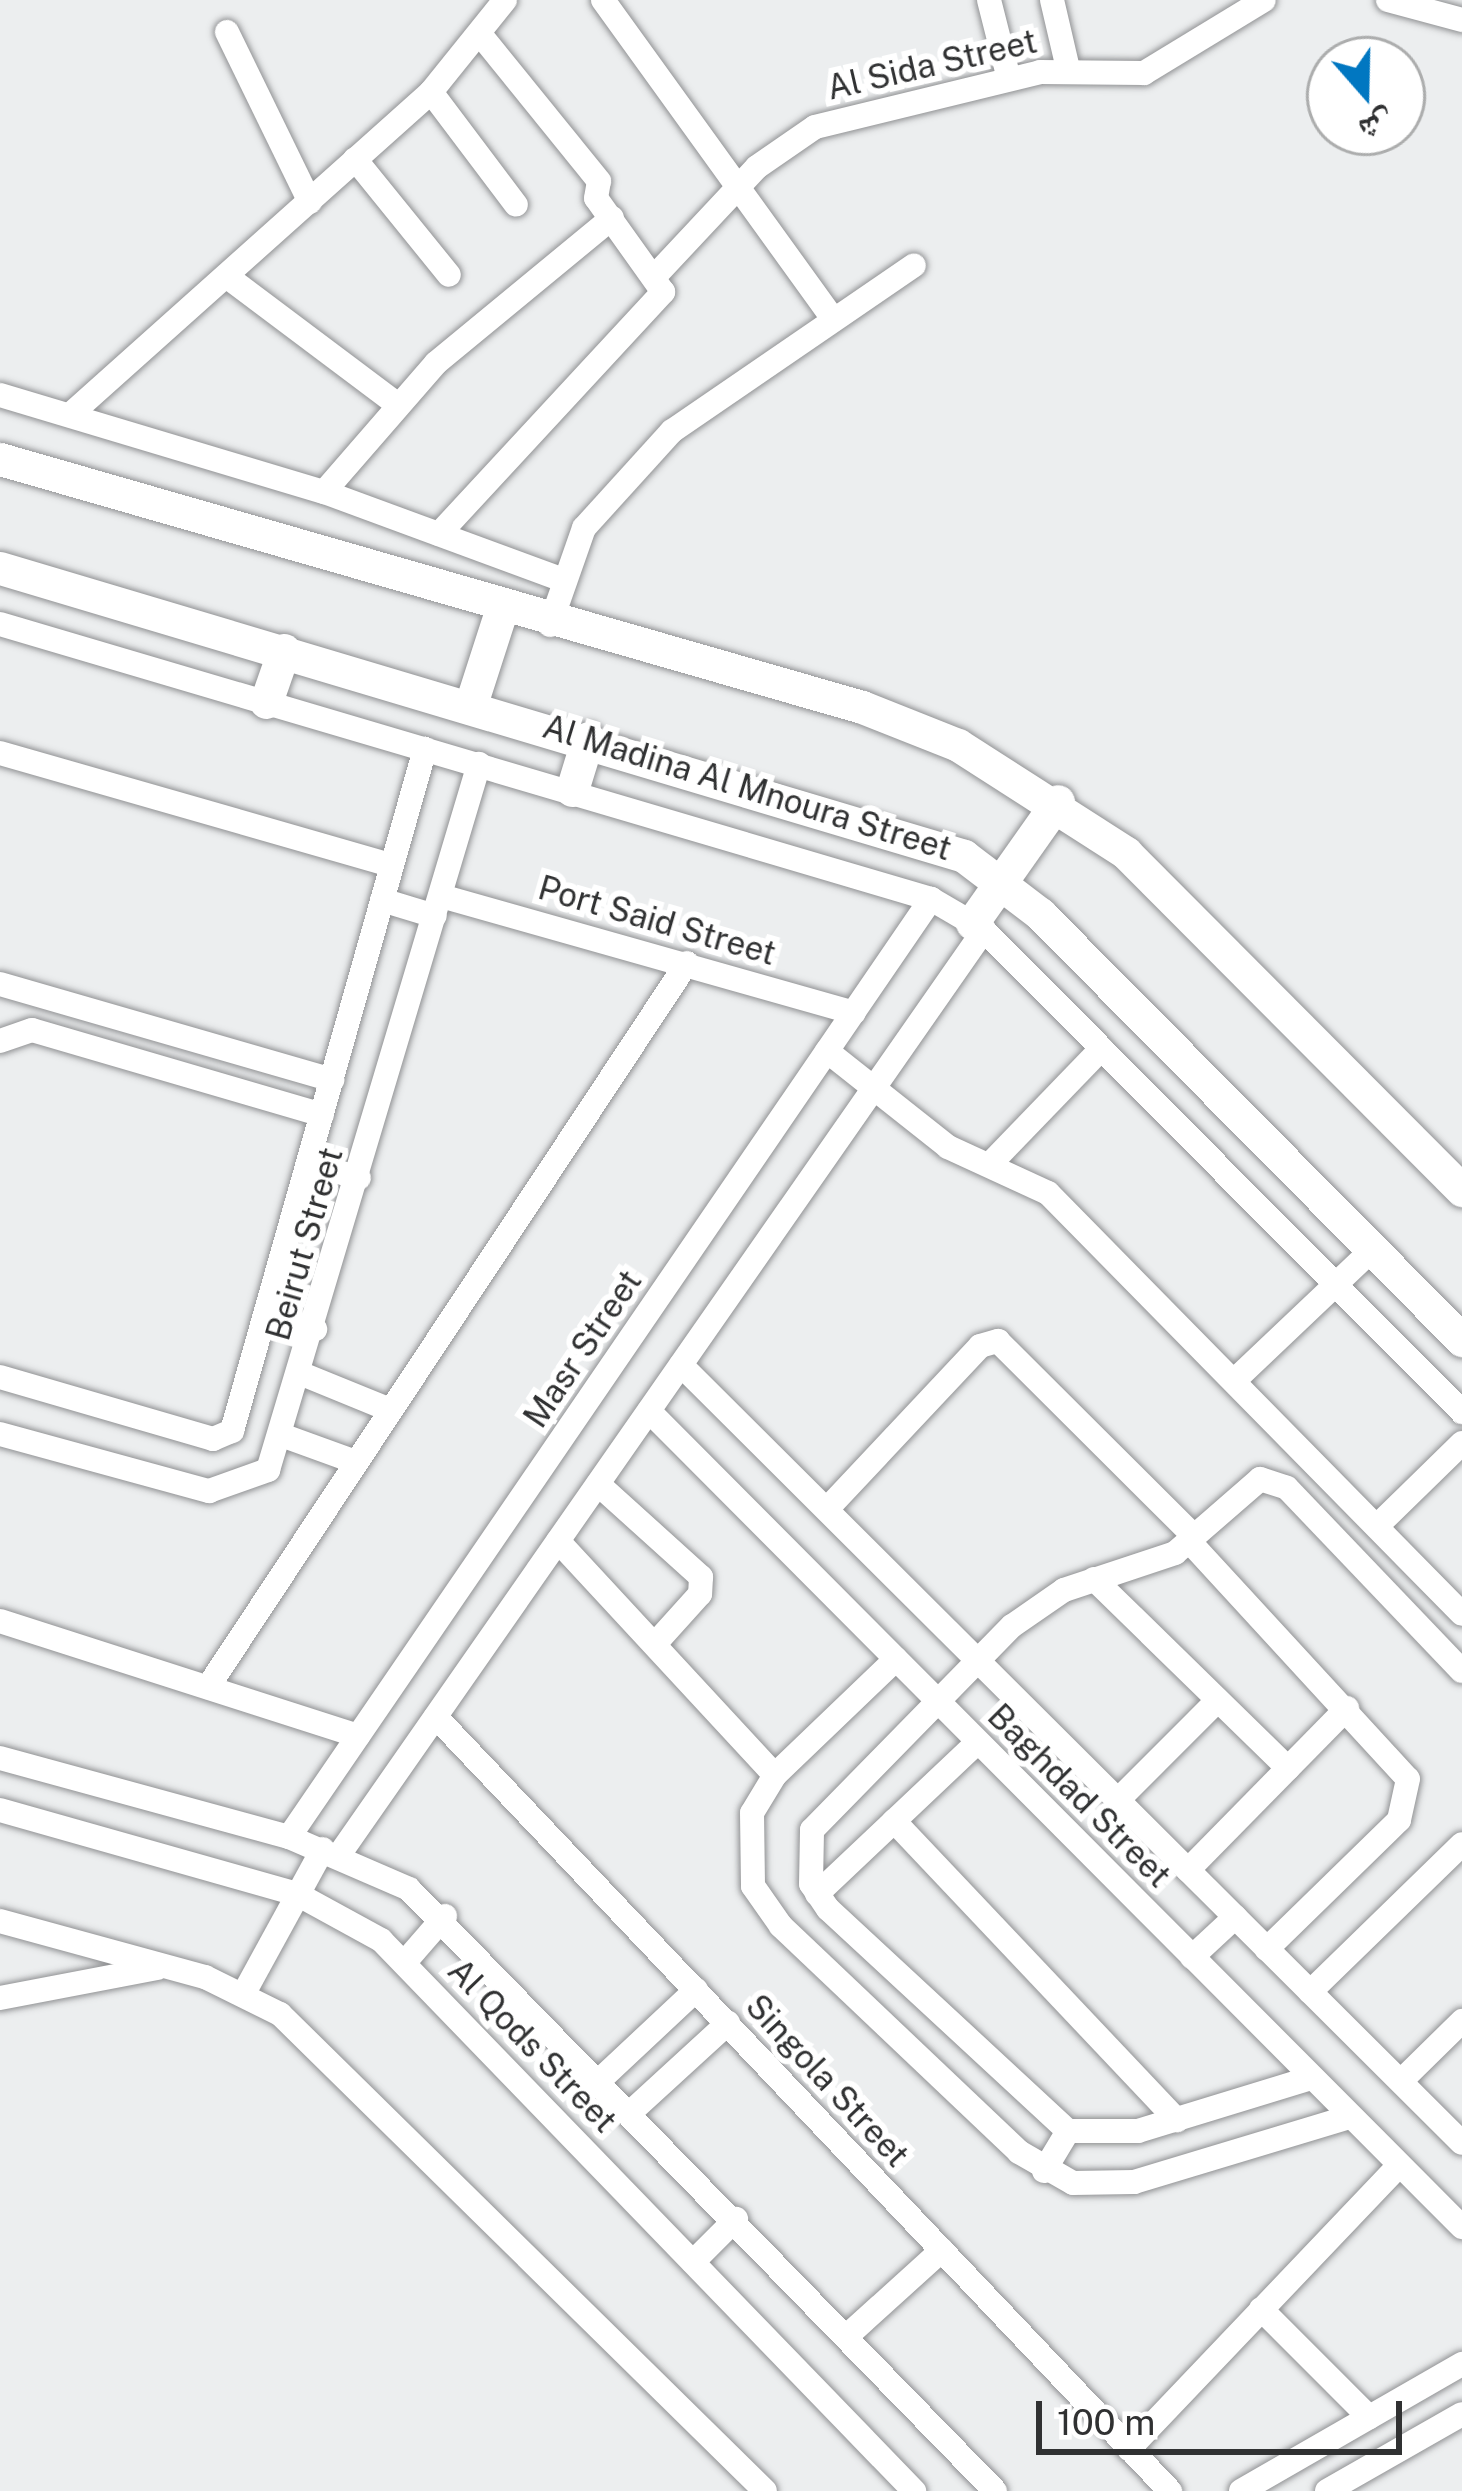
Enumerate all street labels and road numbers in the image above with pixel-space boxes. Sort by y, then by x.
street label: Al Sida Street [823,22,1041,108]
street label: Al Madina Al Mnoura Street [538,707,956,869]
street label: Port Said Street [534,868,780,974]
street label: Beirut Street [259,1143,351,1345]
street label: Masr Street [516,1263,650,1435]
street label: Baghdad Street [979,1696,1179,1896]
street label: Al Qods Street [439,1951,625,2141]
street label: Singola Street [737,1987,917,2175]

